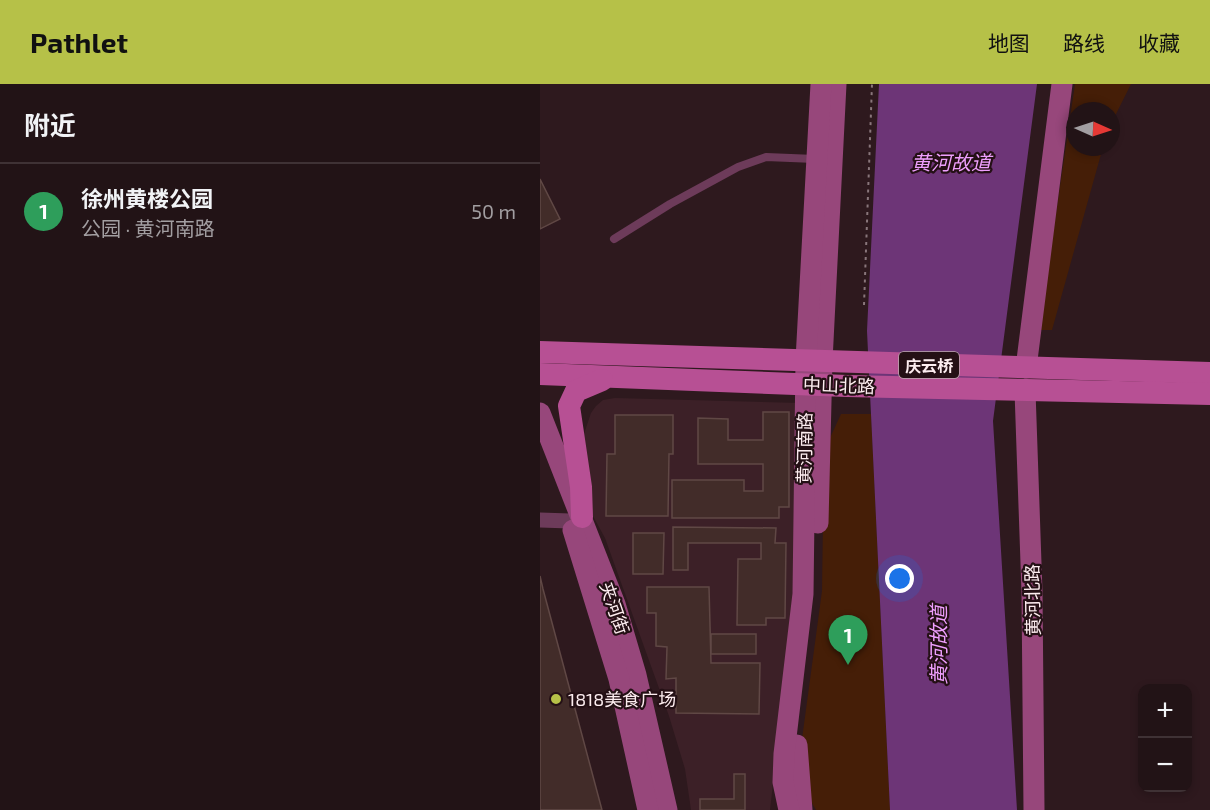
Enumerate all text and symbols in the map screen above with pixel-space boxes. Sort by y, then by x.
text: Pathlet [30,25,128,59]
text: 地图 [988,30,1030,55]
text: 路线 [1063,30,1105,55]
text: 收藏 [1138,30,1180,55]
north arrow [1066,102,1120,156]
text: 附近 [24,109,76,140]
water label: 黄河故道 [911,150,994,174]
text: 徐州黄楼公园 [81,185,213,211]
text: 1 [39,199,48,223]
text: 50 m [471,199,516,223]
text: 公园 · 黄河南路 [81,216,215,240]
road number: 庆云桥 [899,352,959,378]
street label: 中山北路 [803,373,875,397]
street label: 黄河南路 [792,412,816,484]
your location [885,564,914,593]
street label: 黄河北路 [1020,564,1044,636]
street label: 夹河街 [596,579,634,637]
water label: 黄河故道 [926,602,950,685]
pin: 1 [828,616,868,665]
map controls [1138,684,1192,792]
button: + [1138,684,1192,738]
place label: 1818美食广场 [568,688,676,710]
marker: 1818美食广场 [549,692,563,706]
button: − [1138,738,1192,792]

